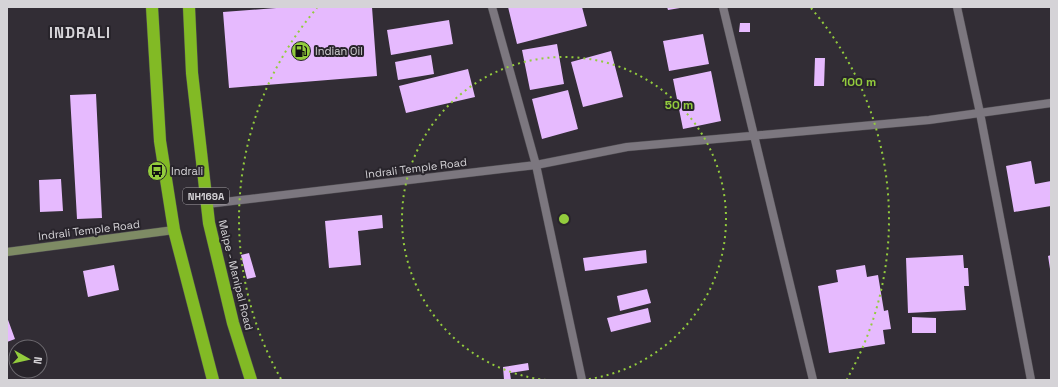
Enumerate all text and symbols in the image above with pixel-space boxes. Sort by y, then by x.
district label: INDRALI [49,23,111,42]
fuel station icon: Indian Oil [290,40,312,62]
place label: Indian Oil [315,44,363,58]
text: 100 m [842,74,876,90]
text: 50 m [665,97,693,113]
street label: Indrali Temple Road [364,155,468,181]
bus stop icon: Indrali [146,160,168,182]
place label: Indrali [171,164,203,178]
road number: NH169A [183,188,229,204]
centre of rings [557,212,571,226]
street label: Indrali Temple Road [37,217,141,243]
street label: Malpe - Manipal Road [215,218,257,332]
north arrow [8,339,48,379]
text: N [30,356,45,365]

